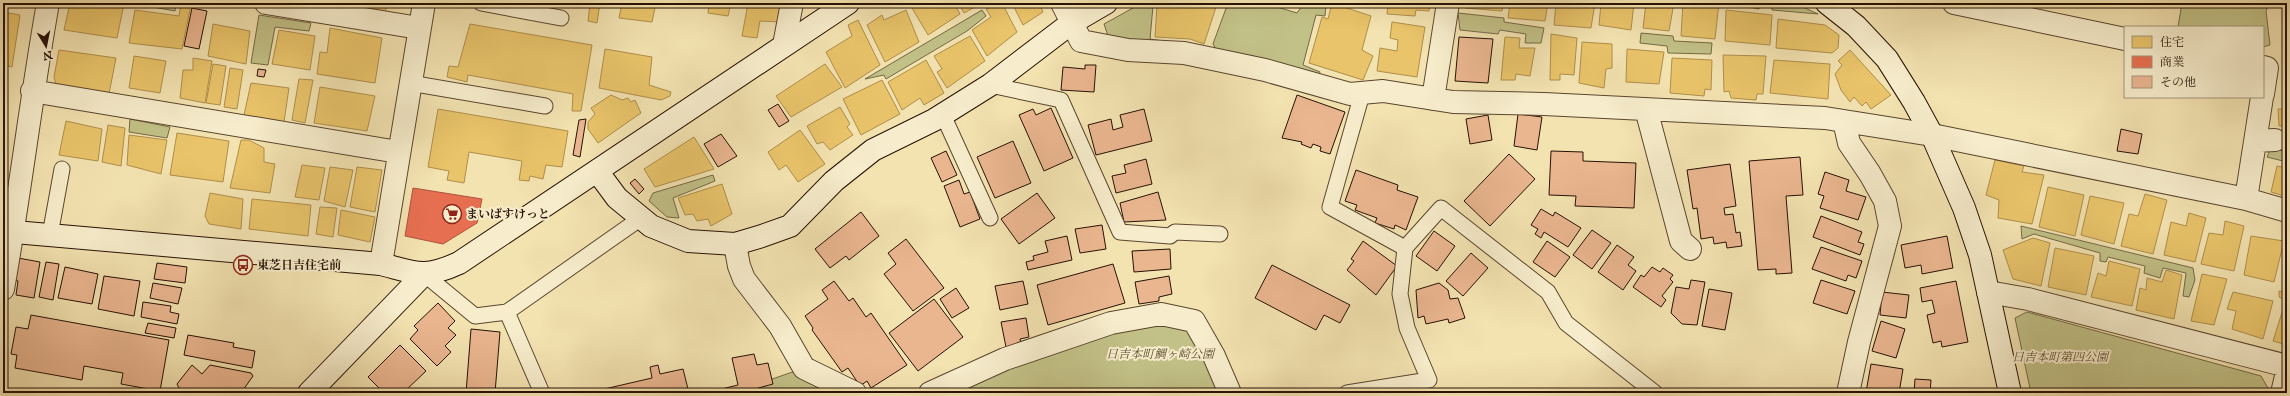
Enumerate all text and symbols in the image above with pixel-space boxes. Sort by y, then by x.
north arrow [26,26,66,66]
legend [2124,26,2264,98]
text: 住宅 [2160,35,2184,50]
text: N [41,47,54,63]
text: 商業 [2160,55,2184,70]
text: その他 [2160,75,2196,90]
supermarket icon: まいばすけっと [441,203,463,225]
place label: まいばすけっと [466,207,550,222]
bus stop icon: 東芝日吉住宅前 [232,254,254,276]
place label: 東芝日吉住宅前 [257,258,341,273]
park label: 日吉本町鯛ヶ崎公園 [1106,347,1216,362]
park label: 日吉本町第四公園 [2012,350,2110,365]

